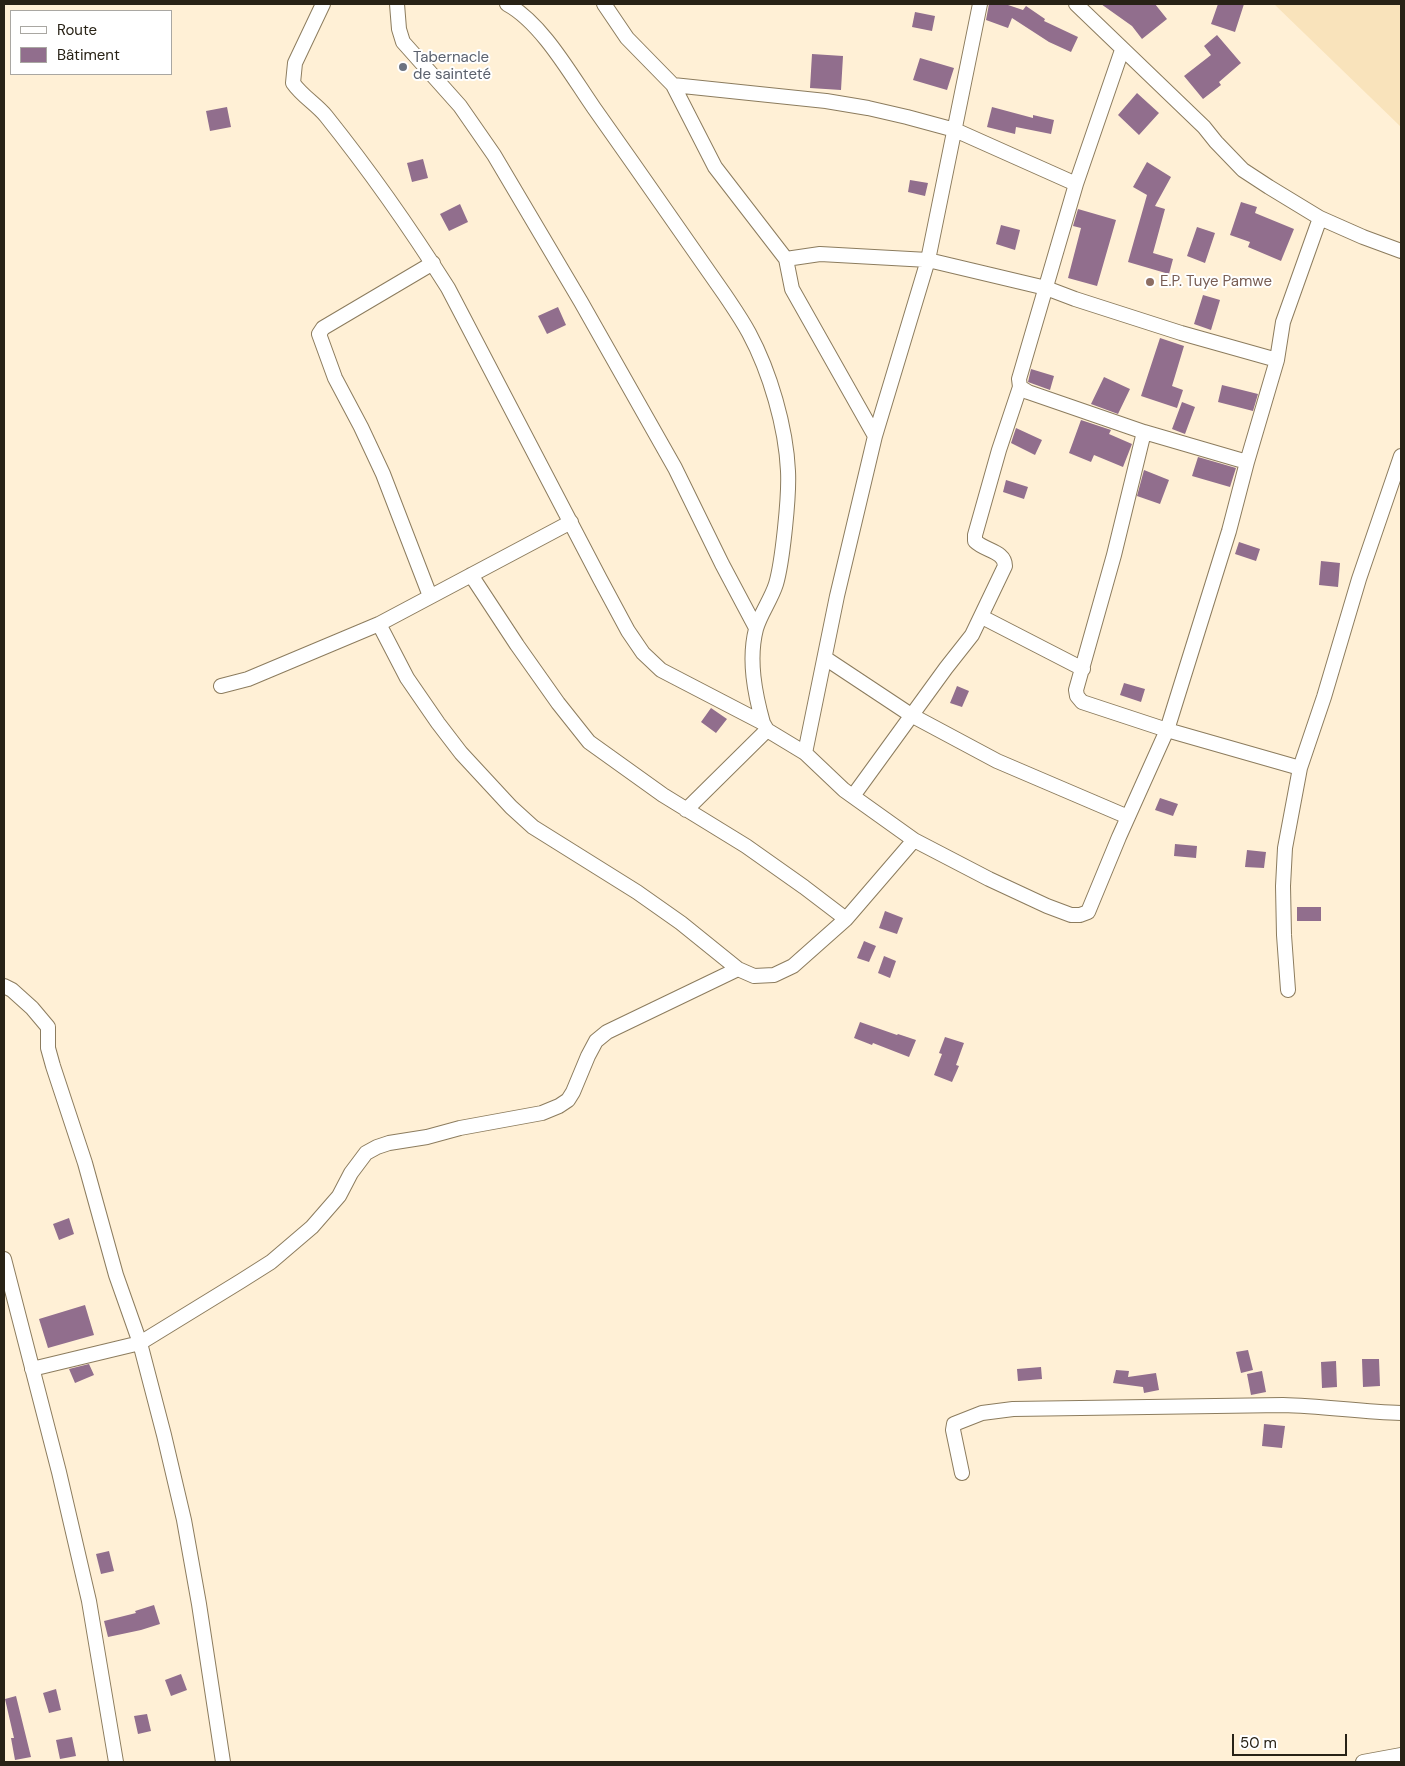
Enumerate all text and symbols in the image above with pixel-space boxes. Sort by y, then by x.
legend [10,10,172,75]
text: Route [57,20,97,40]
text: Bâtiment [57,45,120,65]
place label: Tabernacle de sainteté [413,49,491,84]
marker: Tabernacle de sainteté [397,61,409,73]
place label: E.P. Tuye Pamwe [1160,273,1272,291]
marker: E.P. Tuye Pamwe [1144,276,1156,288]
scale bar [1235,1724,1350,1756]
text: 50 m [1240,1733,1277,1753]

